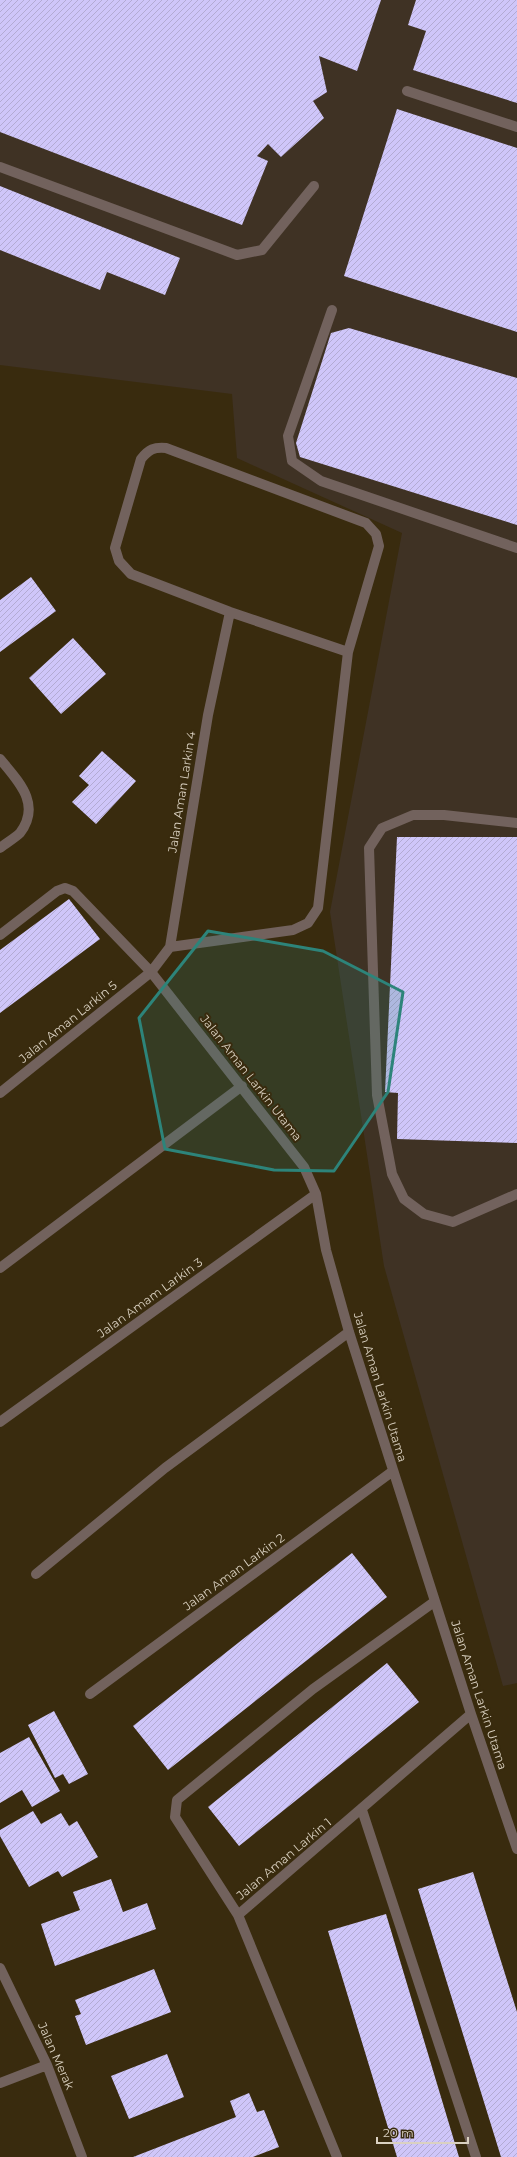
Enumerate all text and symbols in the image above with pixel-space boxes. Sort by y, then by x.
street label: Jalan Aman Larkin 4 [164,730,199,855]
street label: Jalan Aman Larkin 5 [15,977,120,1066]
street label: Jalan Aman Larkin Utama [197,1011,305,1144]
street label: Jalan Amam Larkin 3 [93,1254,205,1341]
street label: Jalan Aman Larkin Utama [350,1309,410,1464]
street label: Jalan Aman Larkin 2 [179,1530,287,1614]
street label: Jalan Aman Larkin Utama [448,1617,511,1771]
street label: Jalan Aman Larkin 1 [232,1815,334,1903]
street label: Jalan Merak [35,2019,78,2092]
scale bar [377,2119,468,2145]
text: 20 m [383,2125,414,2140]

